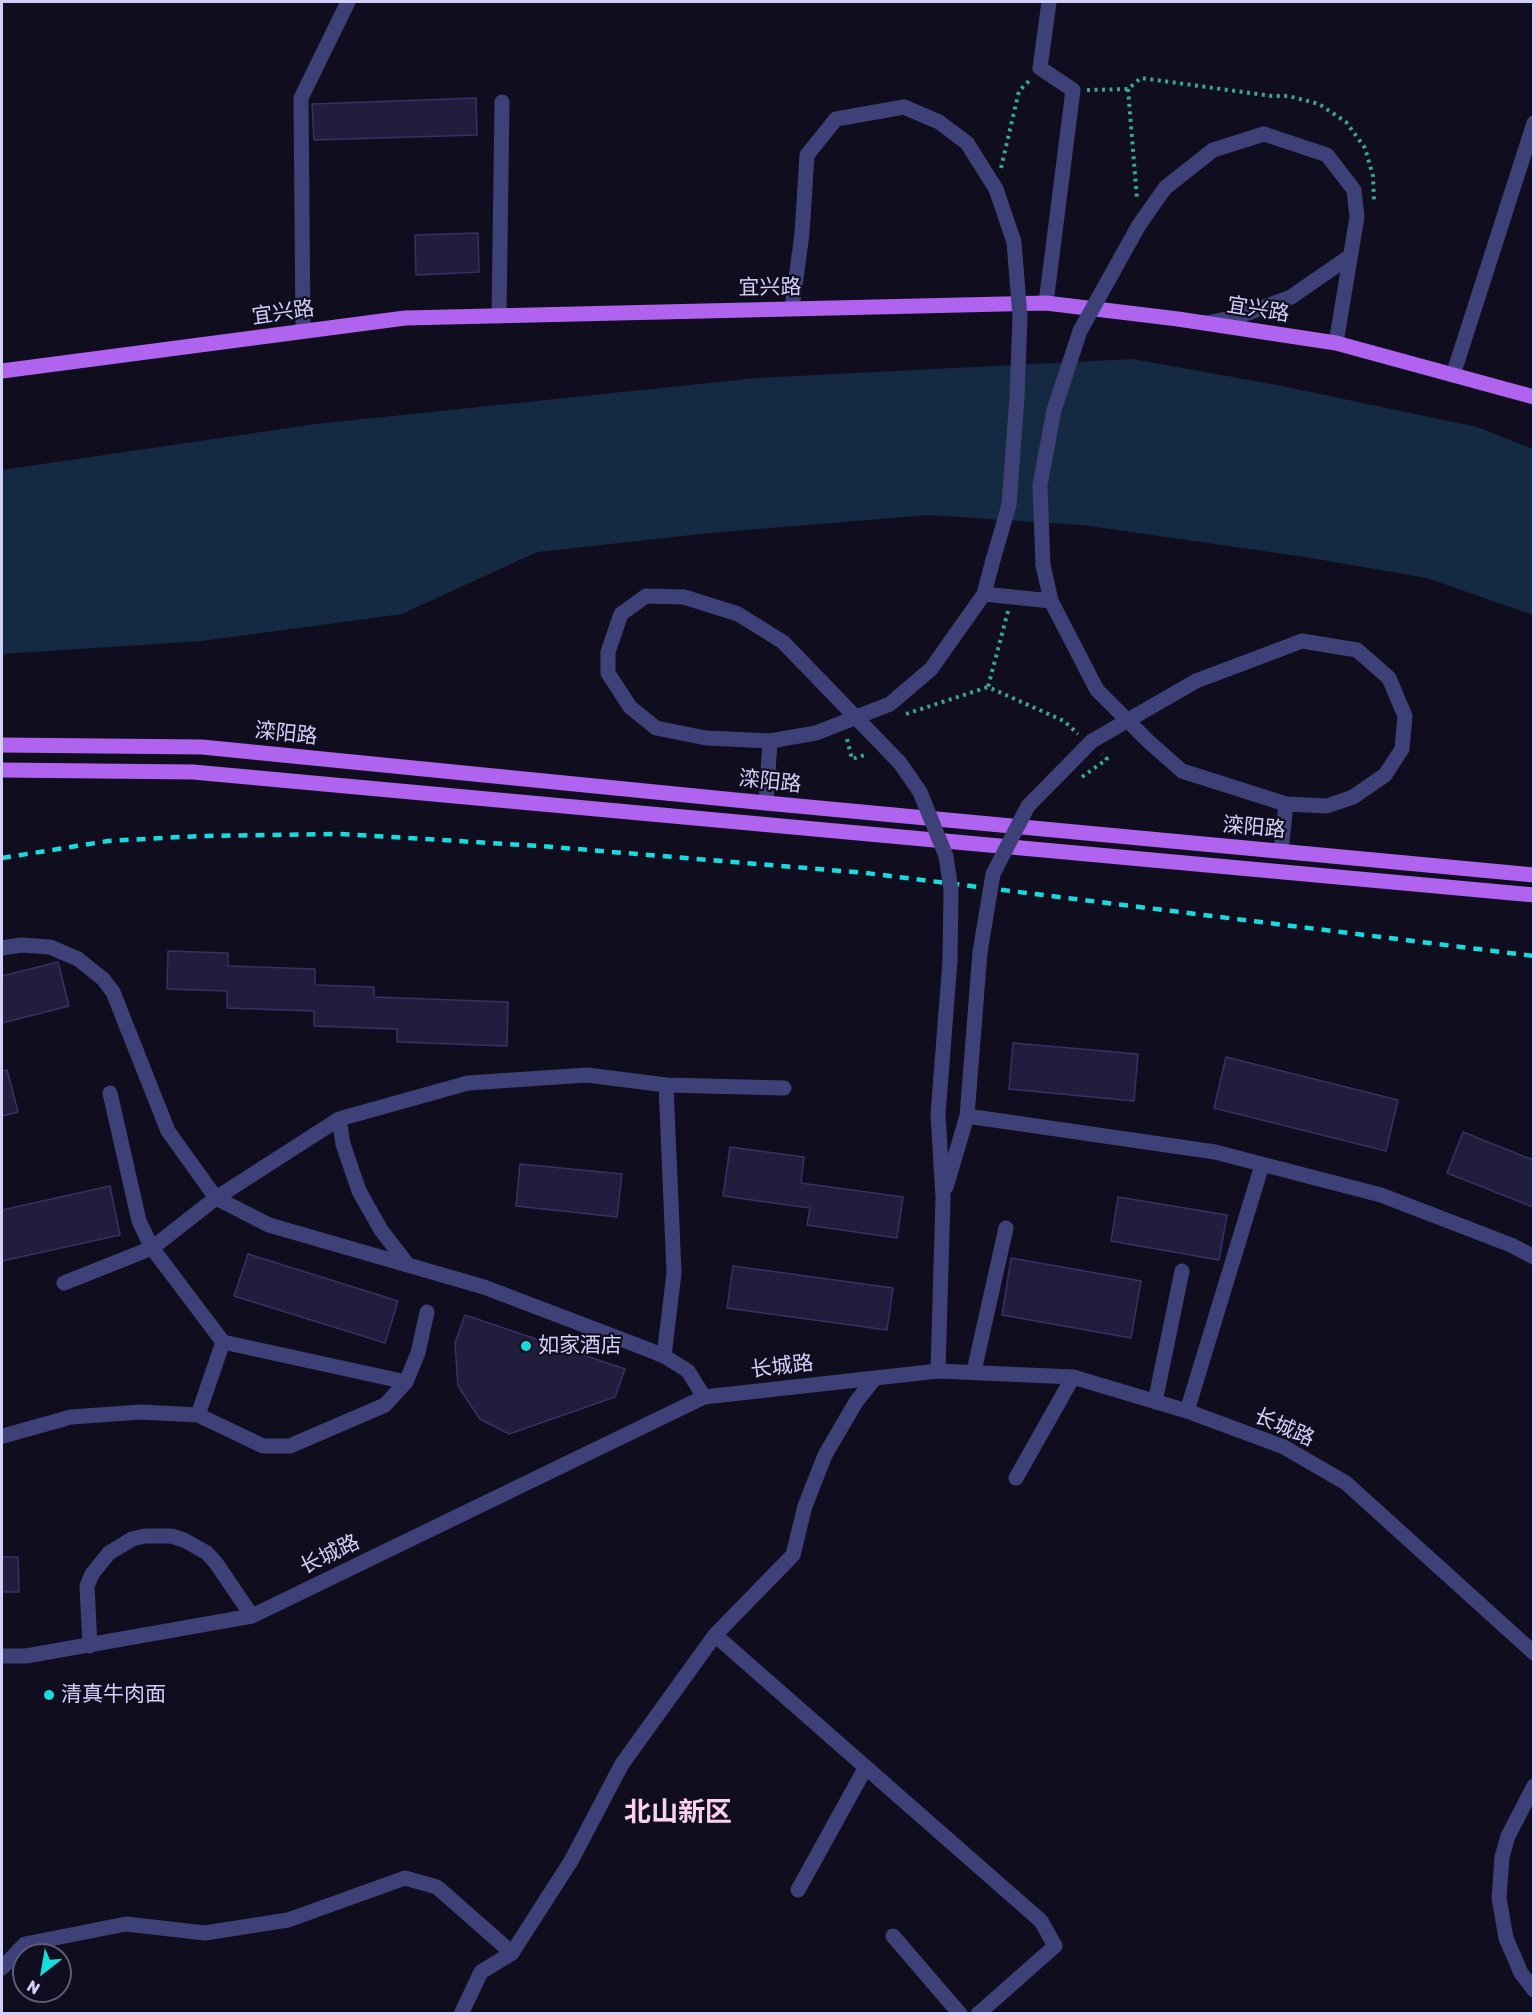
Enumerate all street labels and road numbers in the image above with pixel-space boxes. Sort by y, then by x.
street label: 宜兴路 [738,275,802,301]
street label: 宜兴路 [1225,293,1291,327]
street label: 宜兴路 [250,296,316,330]
street label: 滦阳路 [253,718,319,750]
street label: 滦阳路 [737,766,803,798]
street label: 滦阳路 [1222,813,1286,843]
street label: 长城路 [749,1351,815,1383]
street label: 长城路 [1250,1404,1318,1452]
street label: 长城路 [296,1530,364,1580]

